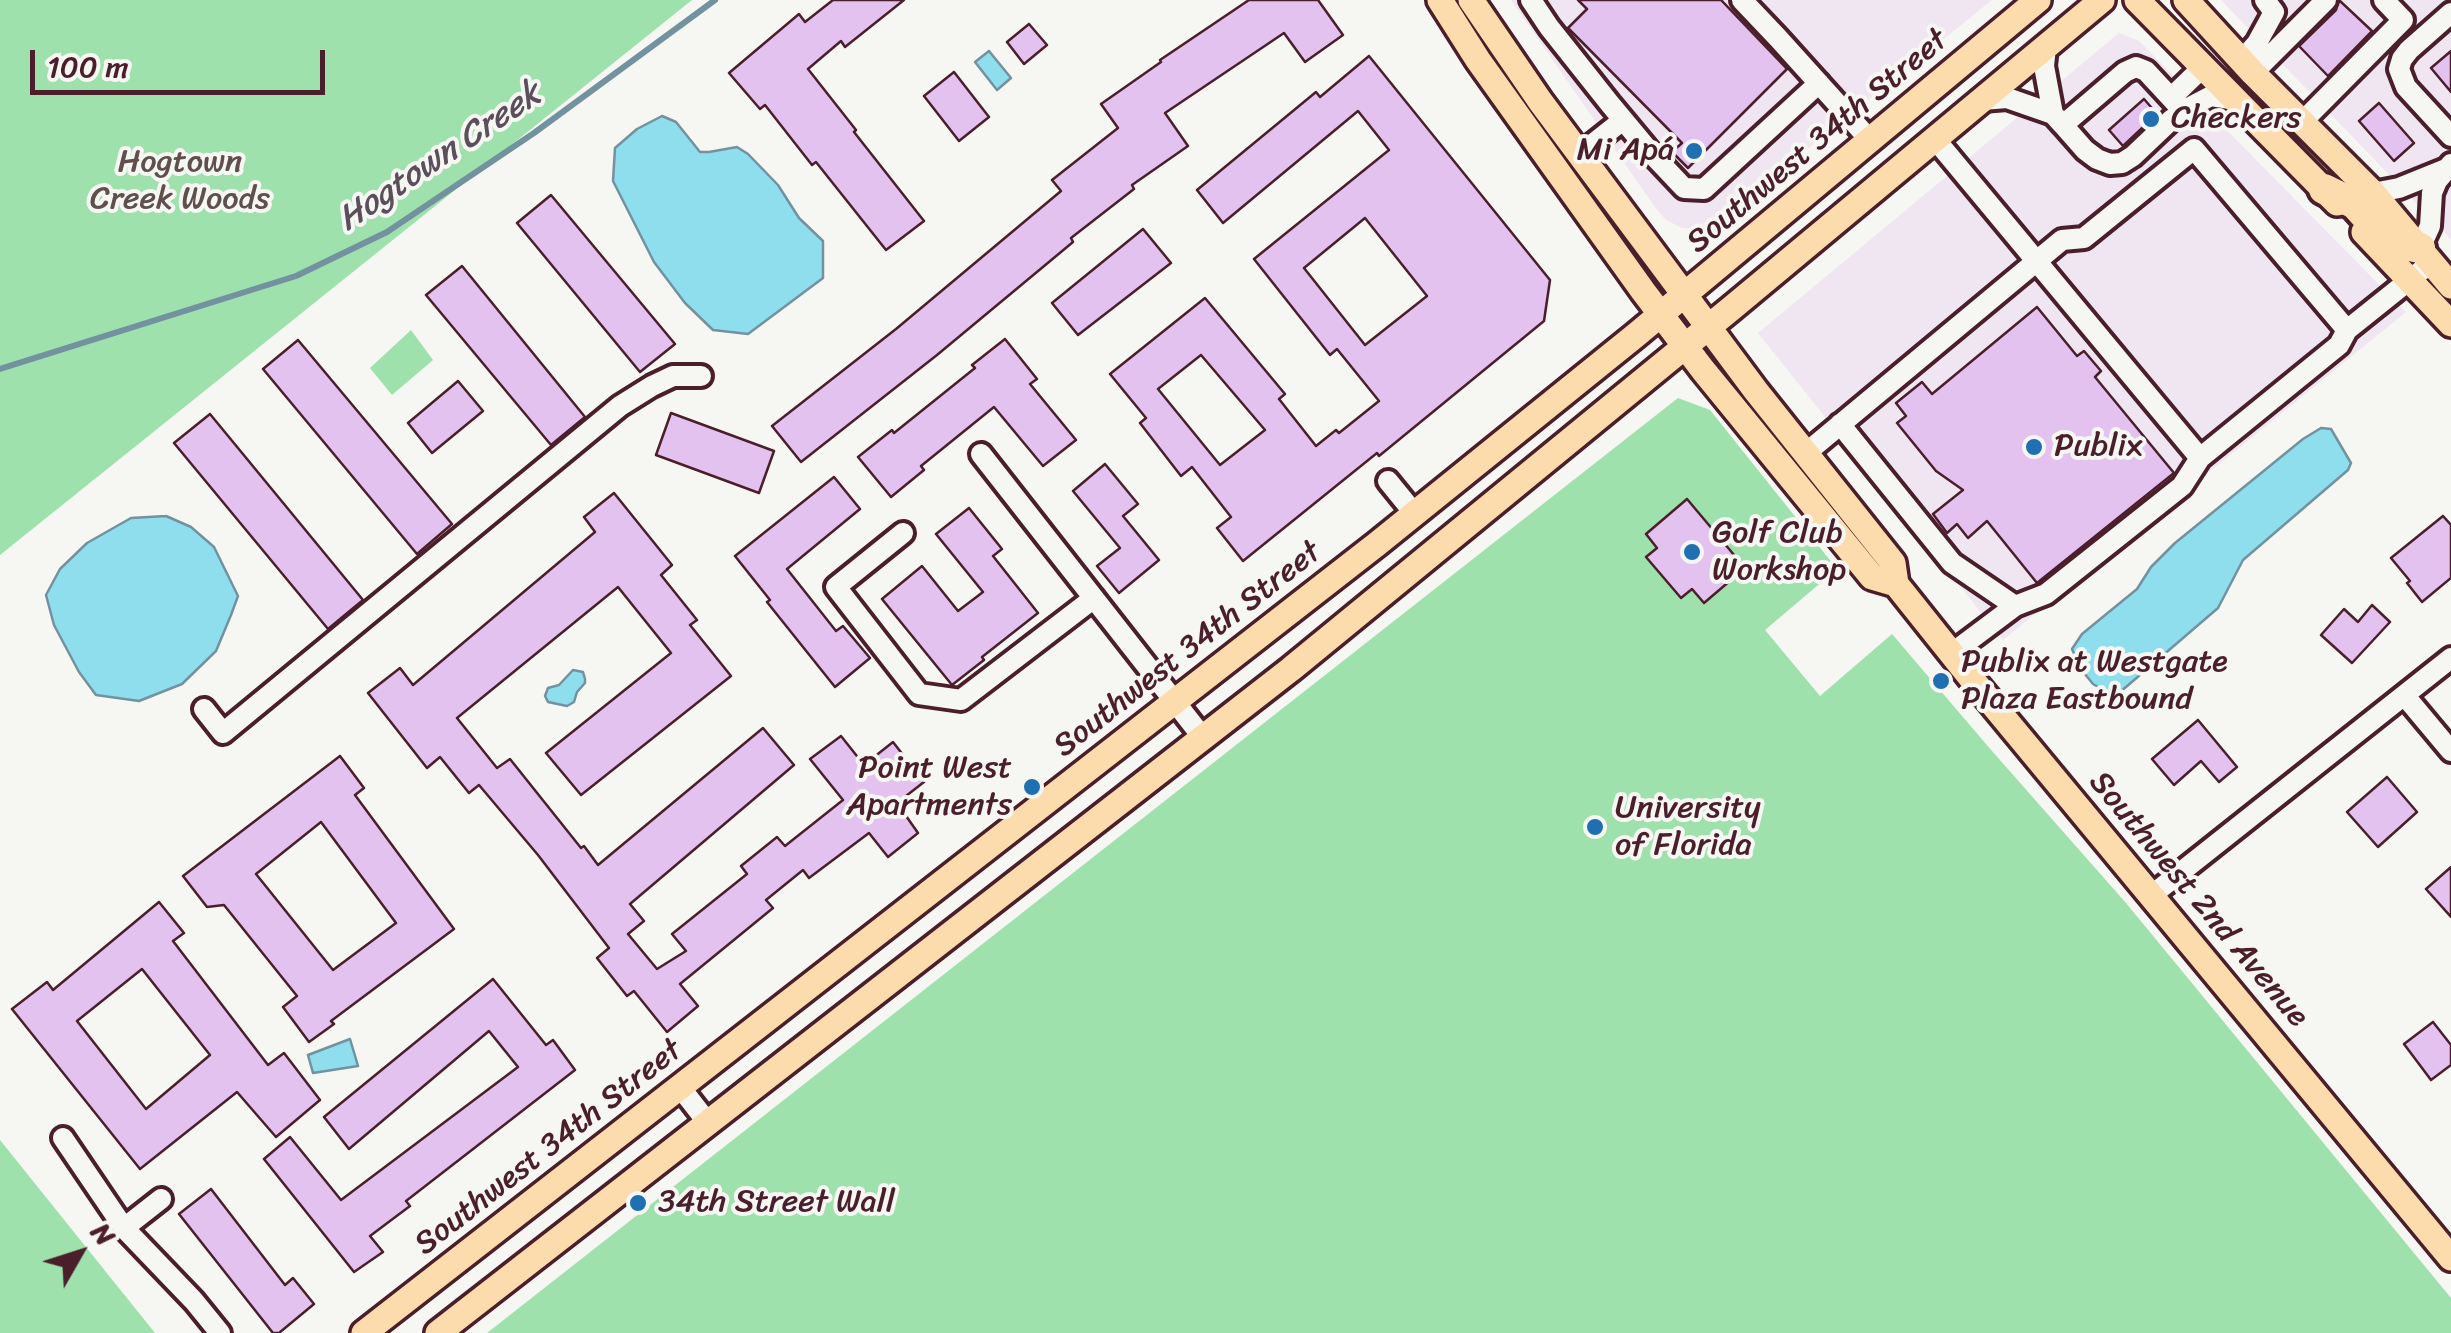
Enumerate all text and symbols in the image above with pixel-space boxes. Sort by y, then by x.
street label: Southwest 34th Street [1680,22,1956,262]
scale bar [35,30,330,92]
text: 100 m [47,40,129,94]
water label: Hogtown Creek [330,75,550,241]
place label: Checkers [2171,100,2301,138]
marker: Checkers [2140,108,2162,130]
place label: Mi Apá [1577,132,1674,170]
marker: Mi Apá [1683,140,1705,162]
park label: Hogtown Creek Woods [90,144,270,219]
place label: Publix [2054,428,2142,466]
marker: Publix [2023,436,2045,458]
place label: Golf Club Workshop [1712,515,1846,590]
street label: Southwest 34th Street [1047,534,1329,766]
marker: Golf Club Workshop [1681,541,1703,563]
place label: Publix at Westgate Plaza Eastbound [1961,644,2228,719]
marker: Publix at Westgate Plaza Eastbound [1930,670,1952,692]
place label: Point West Apartments [846,750,1012,825]
street label: Southwest 2nd Avenue [2080,764,2316,1036]
marker: Point West Apartments [1021,776,1043,798]
place label: University of Florida [1615,790,1761,865]
marker: University of Florida [1584,816,1606,838]
street label: Southwest 34th Street [408,1032,690,1264]
place label: 34th Street Wall [658,1184,895,1222]
marker: 34th Street Wall [627,1192,649,1214]
north arrow [30,1203,130,1303]
text: N [79,1211,129,1257]

